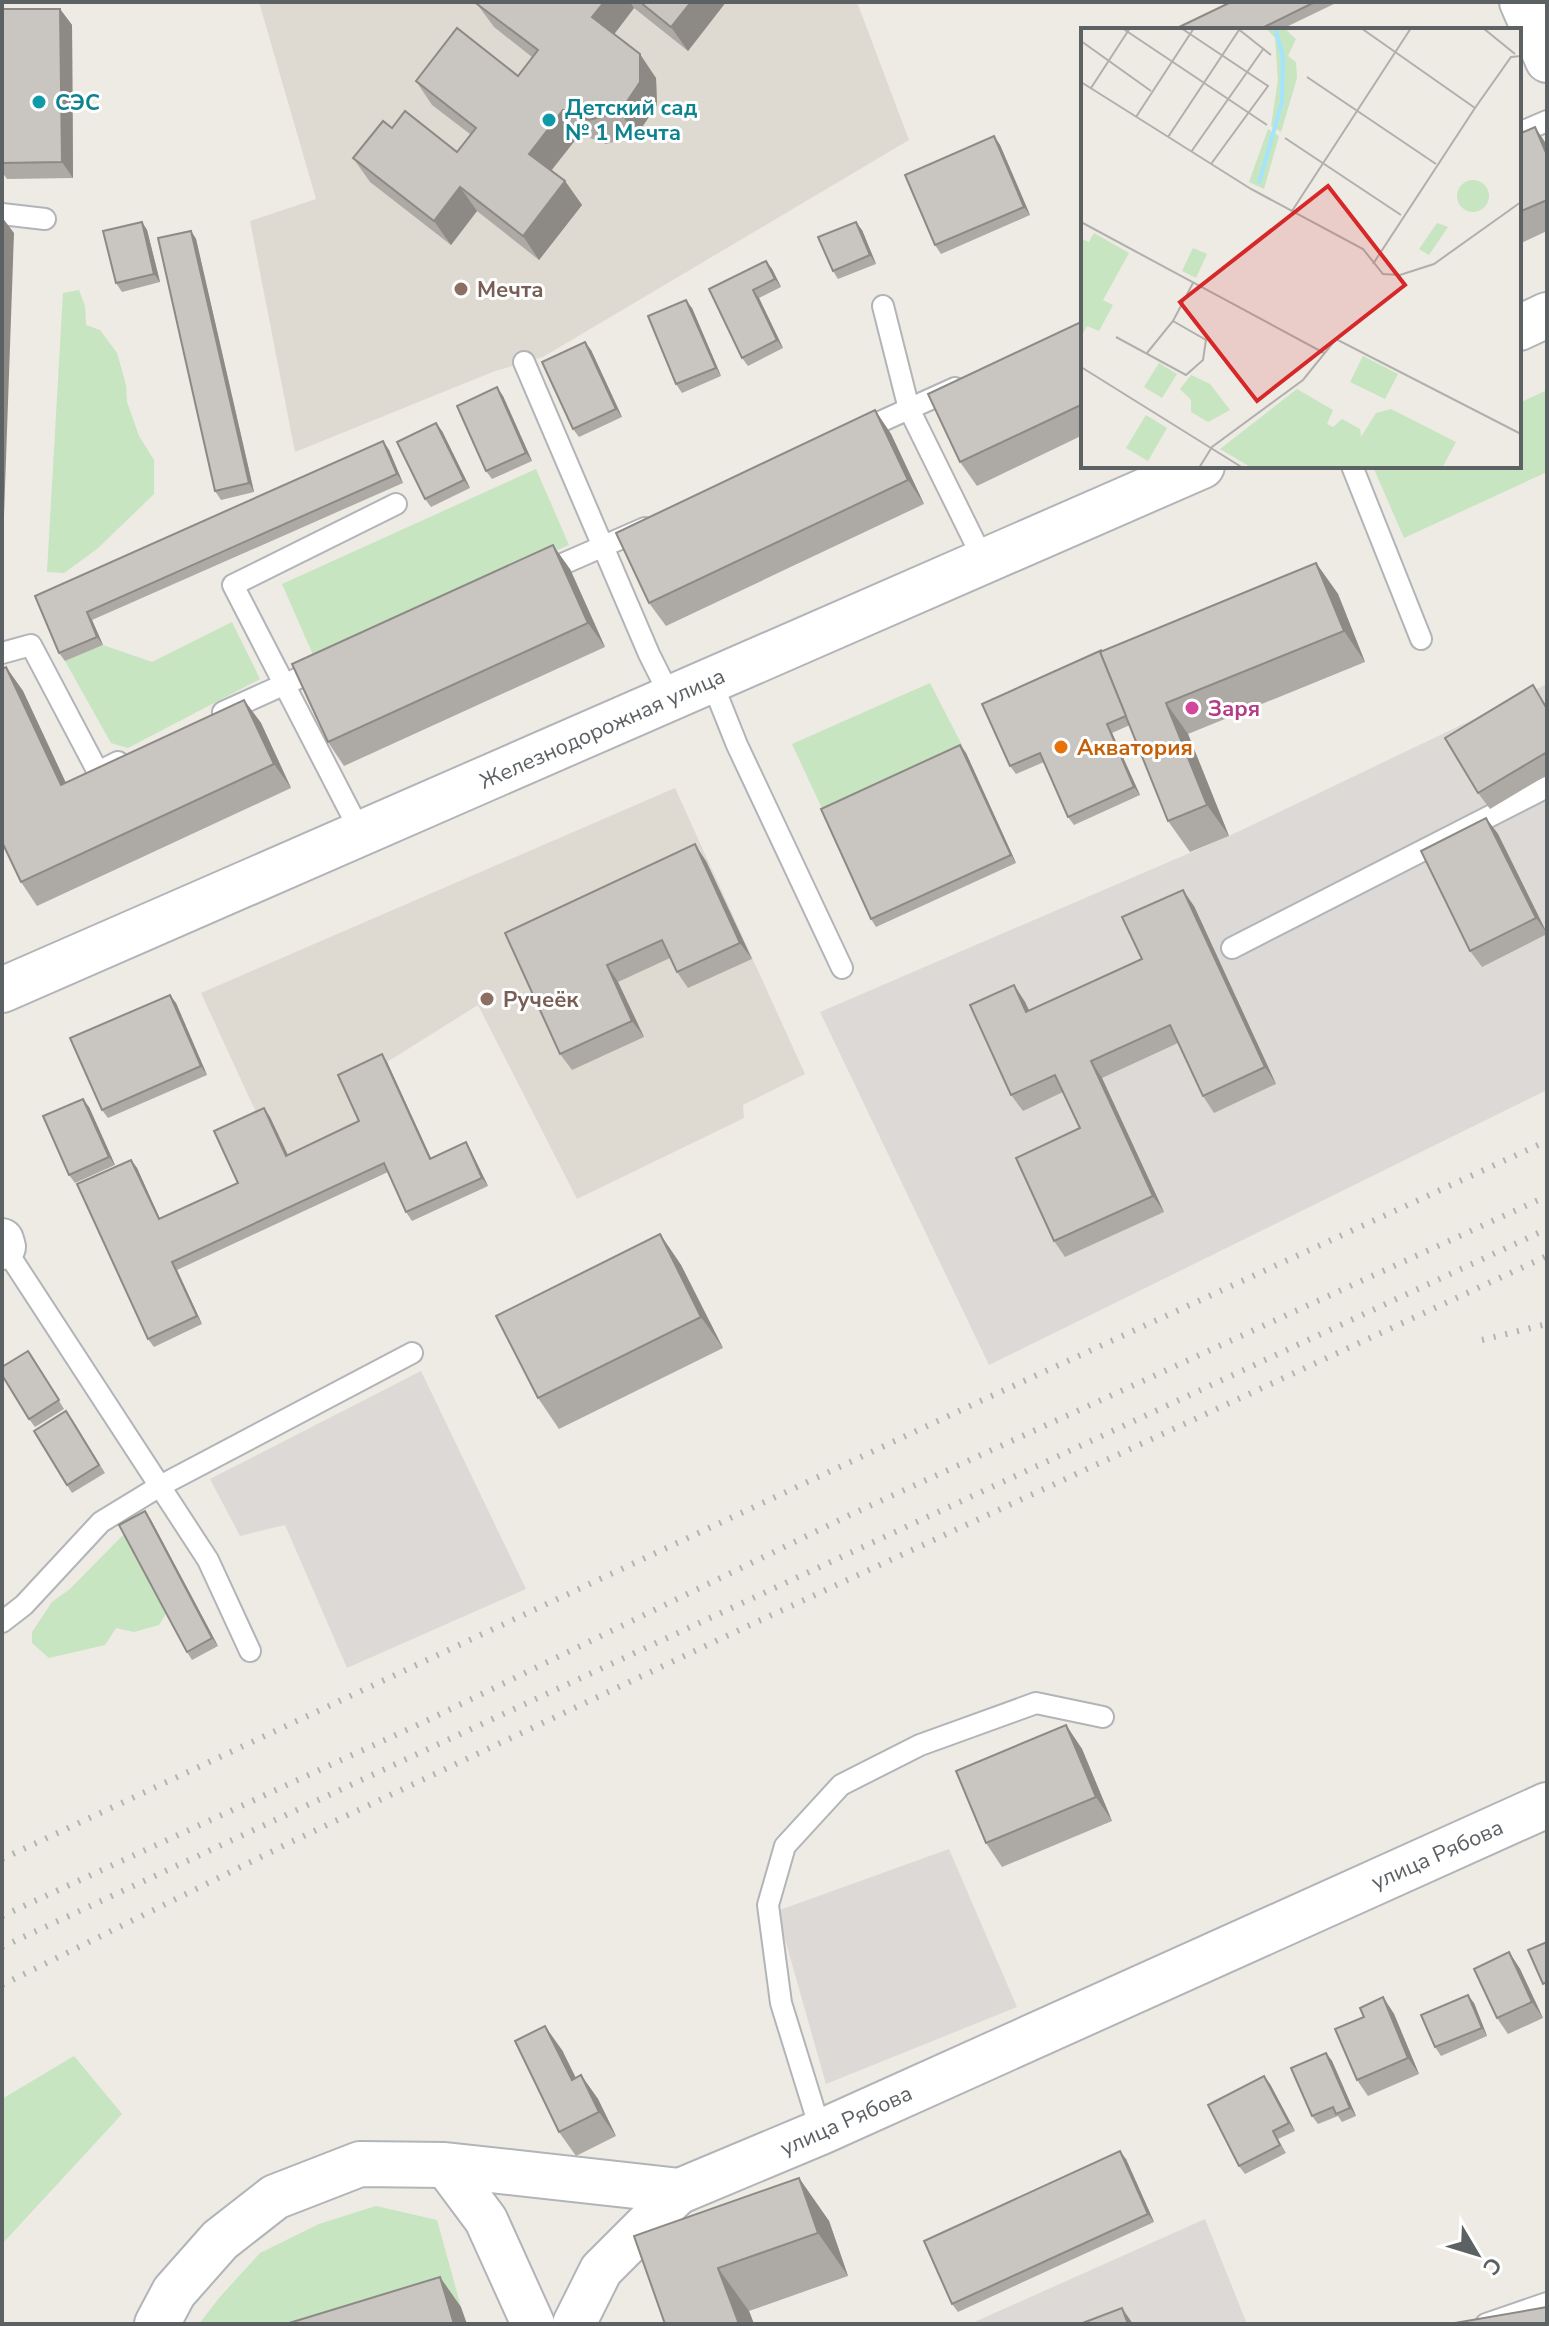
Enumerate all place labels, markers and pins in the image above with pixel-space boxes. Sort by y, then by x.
place label: СЭС [55,88,100,118]
marker: СЭС [30,93,48,111]
place label: Детский сад № 1 Мечта [565,93,698,148]
marker: Детский сад № 1 Мечта [540,111,558,129]
place label: Мечта [477,275,544,305]
marker: Мечта [452,280,470,298]
place label: Заря [1208,694,1260,724]
marker: Заря [1183,699,1201,717]
place label: Акватория [1077,733,1193,763]
marker: Акватория [1052,738,1070,756]
place label: Ручеёк [503,985,579,1015]
marker: Ручеёк [478,990,496,1008]

